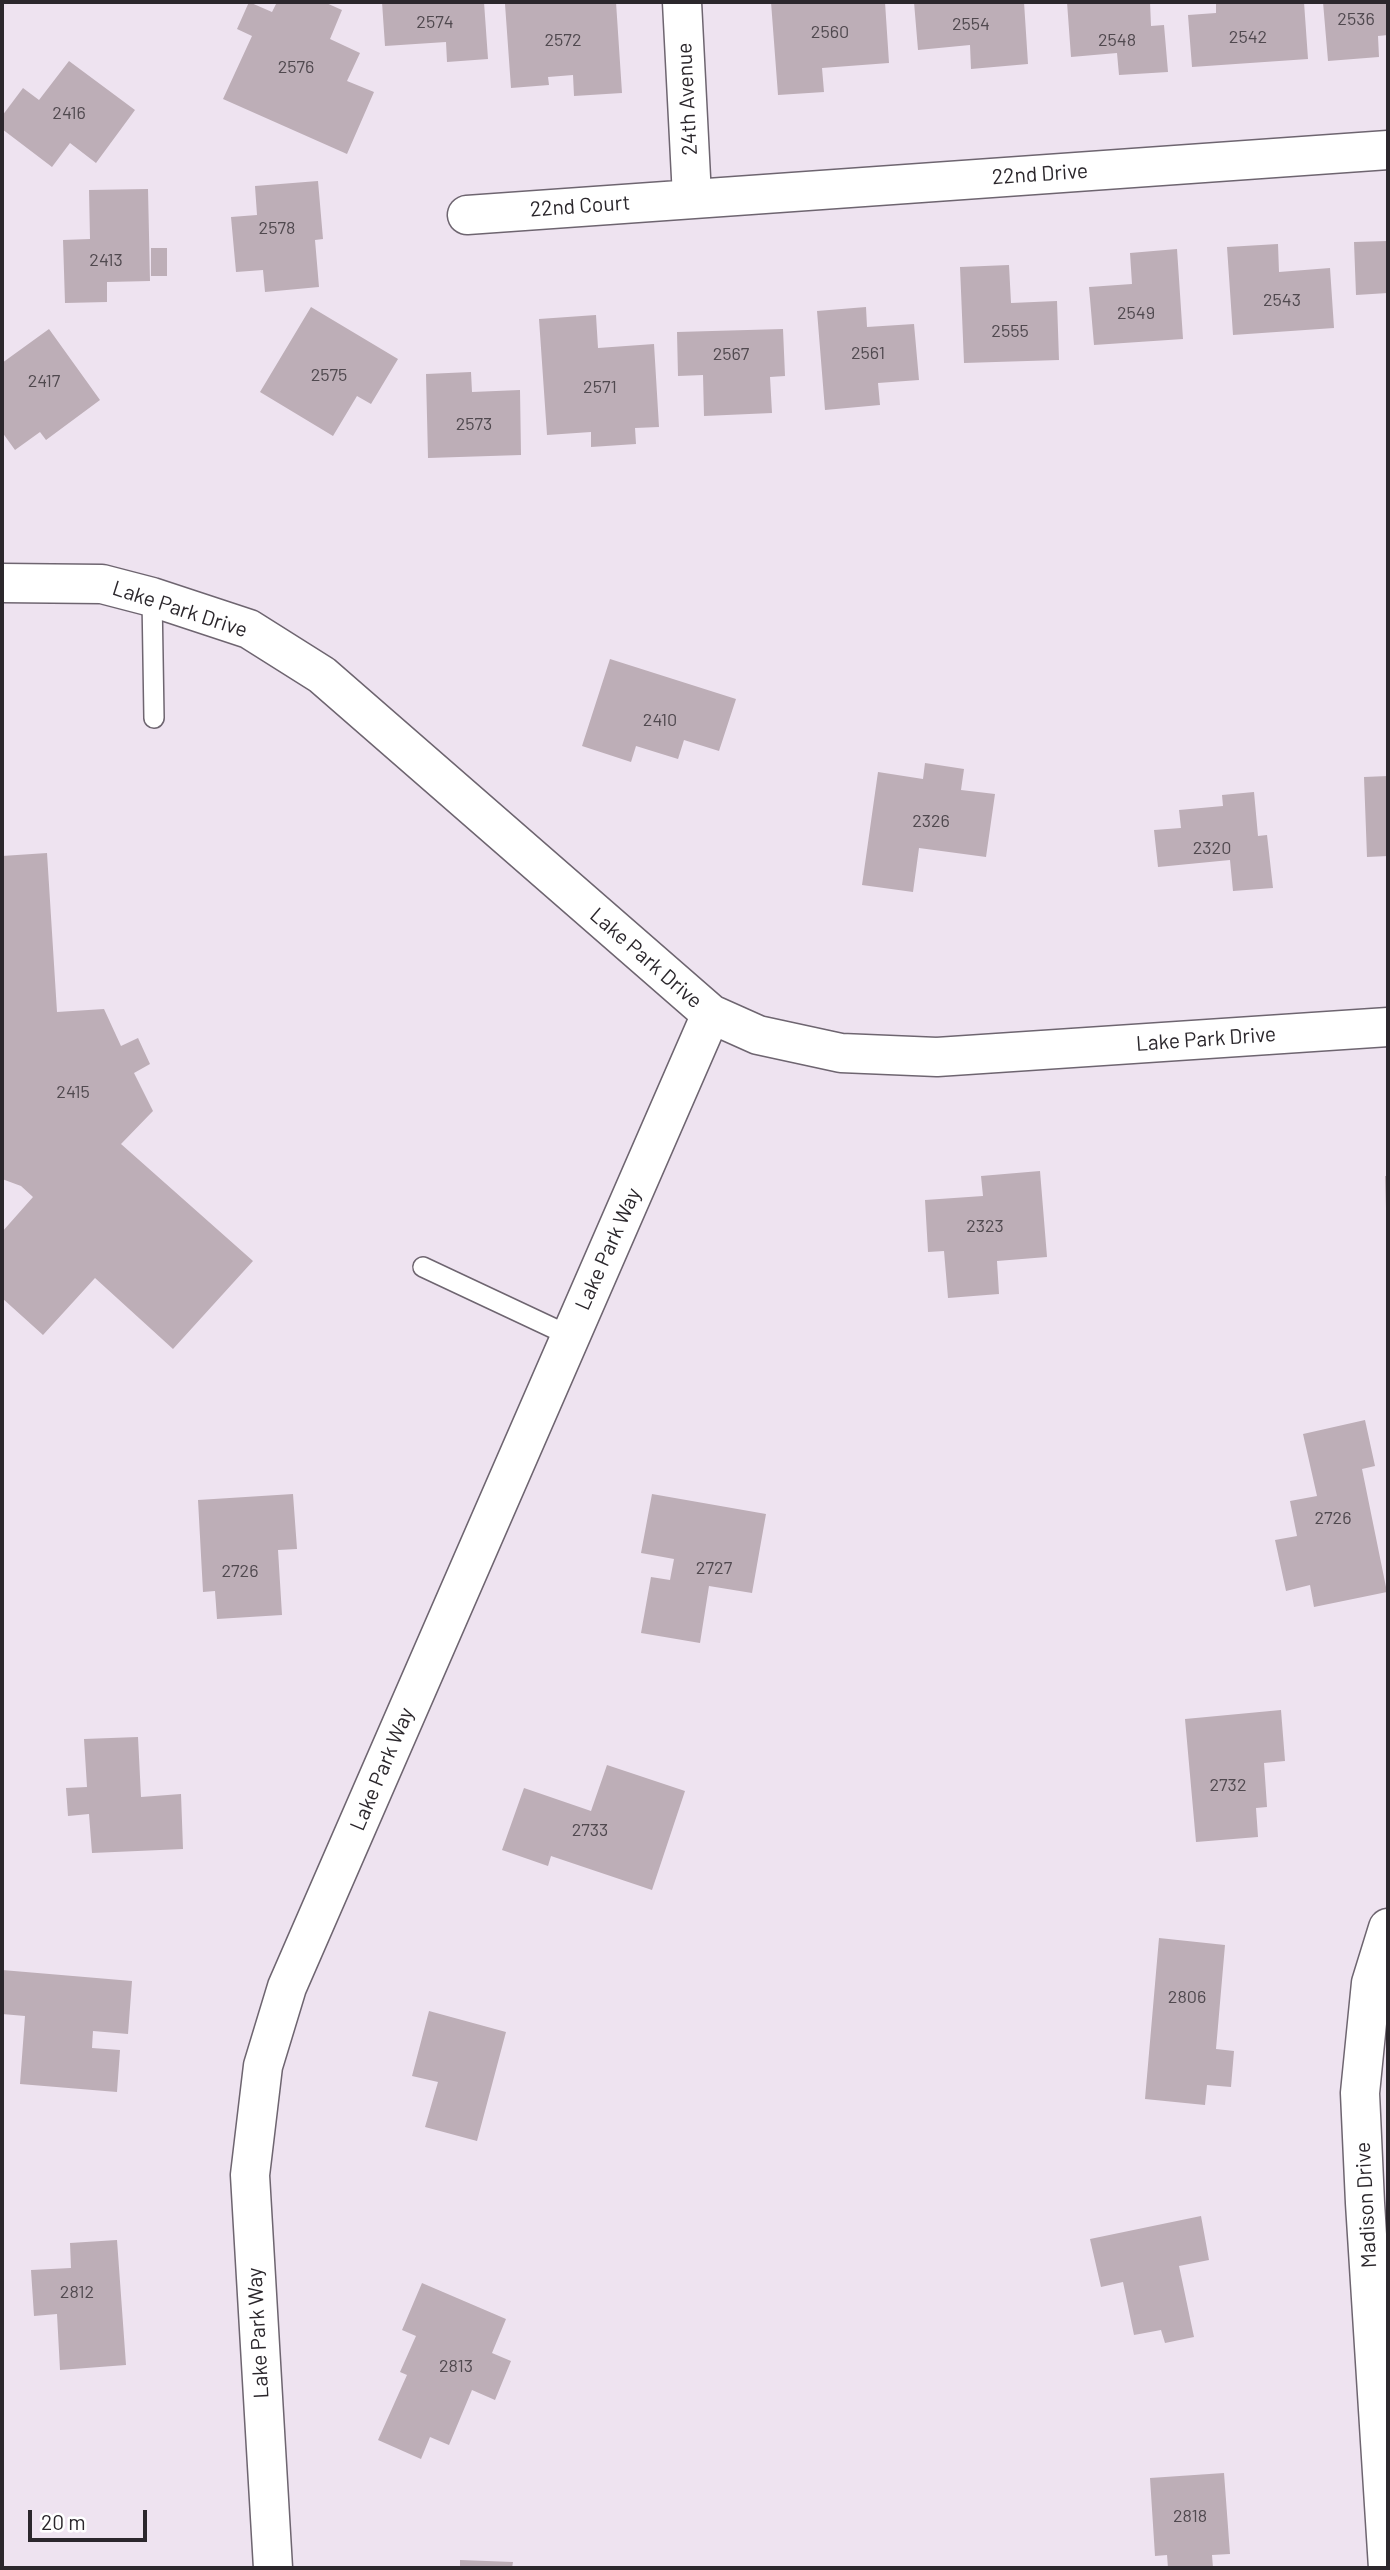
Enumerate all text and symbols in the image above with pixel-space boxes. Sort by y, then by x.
house number: 2536 [1337,8,1375,30]
house number: 2574 [416,11,454,33]
house number: 2554 [952,13,990,35]
house number: 2560 [811,21,849,43]
house number: 2542 [1229,26,1267,48]
house number: 2572 [544,29,582,51]
house number: 2548 [1098,29,1136,51]
street label: 24th Avenue [671,42,703,156]
house number: 2576 [278,56,314,78]
house number: 2416 [52,102,86,124]
street label: 22nd Drive [991,158,1089,190]
street label: 22nd Court [529,190,631,222]
house number: 2578 [259,217,295,239]
house number: 2413 [89,249,123,271]
house number: 2543 [1263,289,1301,311]
house number: 2549 [1117,302,1155,324]
house number: 2555 [991,320,1029,342]
house number: 2561 [851,342,885,364]
house number: 2567 [713,343,749,365]
house number: 2575 [311,364,347,386]
house number: 2417 [28,370,60,392]
house number: 2571 [583,376,617,398]
house number: 2573 [456,413,492,435]
street label: Lake Park Drive [109,575,251,643]
house number: 2410 [643,709,677,731]
house number: 2326 [912,810,950,832]
house number: 2320 [1193,837,1231,859]
street label: Lake Park Drive [585,902,707,1014]
street label: Lake Park Drive [1135,1022,1277,1056]
house number: 2415 [56,1081,90,1103]
street label: Lake Park Way [570,1184,646,1314]
house number: 2323 [966,1215,1004,1237]
house number: 2726 [1314,1507,1352,1529]
house number: 2727 [696,1557,732,1579]
house number: 2726 [221,1560,259,1582]
street label: Lake Park Way [345,1704,419,1834]
house number: 2732 [1209,1774,1247,1796]
house number: 2733 [572,1819,608,1841]
house number: 2806 [1168,1986,1206,2008]
street label: Madison Drive [1350,2141,1382,2269]
street label: Lake Park Way [242,2267,274,2399]
house number: 2812 [60,2281,94,2303]
house number: 2813 [439,2355,473,2377]
scale bar [32,2496,150,2540]
house number: 2818 [1173,2505,1207,2527]
text: 20 m [41,2509,86,2534]

